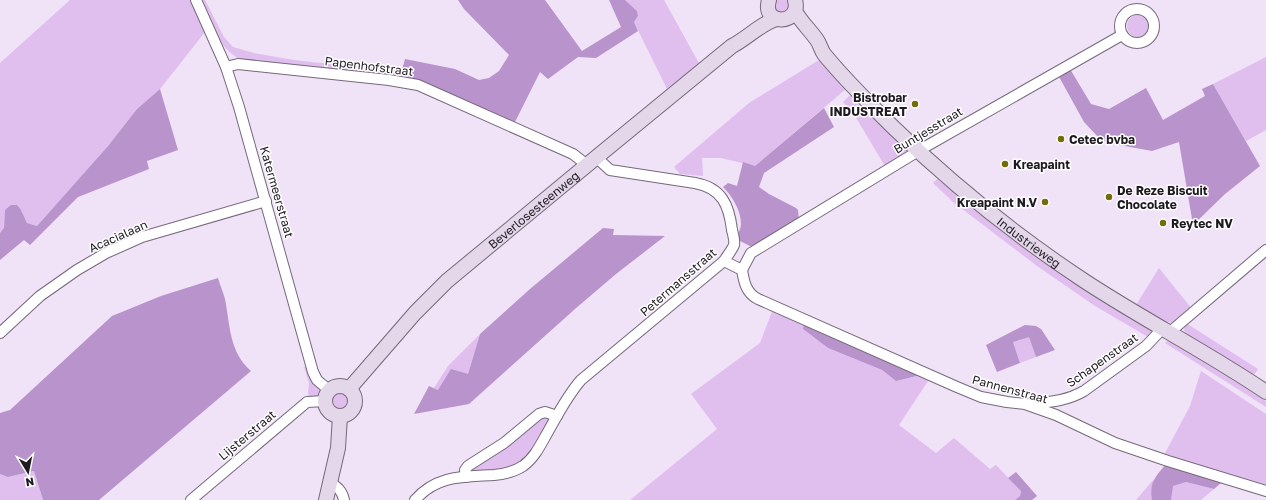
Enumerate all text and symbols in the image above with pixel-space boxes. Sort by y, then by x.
street label: Papenhofstraat [324,53,414,79]
place label: Bistrobar INDUSTREAT [829,90,907,119]
marker: Bistrobar INDUSTREAT [910,99,920,109]
street label: Buntjesstraat [891,103,965,156]
place label: Cetec bvba [1069,132,1135,147]
marker: Cetec bvba [1056,134,1066,144]
street label: Katermeerstraat [257,145,297,240]
place label: Kreapaint [1013,157,1070,172]
marker: Kreapaint [1000,159,1010,169]
street label: Beverlosesteenweg [485,167,582,251]
place label: De Reze Biscuit Chocolate [1117,183,1208,212]
marker: De Reze Biscuit Chocolate [1104,192,1114,202]
place label: Kreapaint N.V [957,195,1037,210]
marker: Kreapaint N.V [1040,197,1050,207]
street label: Industrieweg [994,213,1064,270]
street label: Acacialaan [86,216,150,256]
place label: Reytec NV [1171,216,1233,231]
marker: Reytec NV [1158,218,1168,228]
street label: Petermansstraat [637,245,719,319]
street label: Schapenstraat [1063,330,1141,390]
street label: Pannenstraat [971,372,1050,406]
street label: Lijsterstraat [215,407,279,463]
north arrow [8,452,48,492]
text: N [25,475,35,489]

